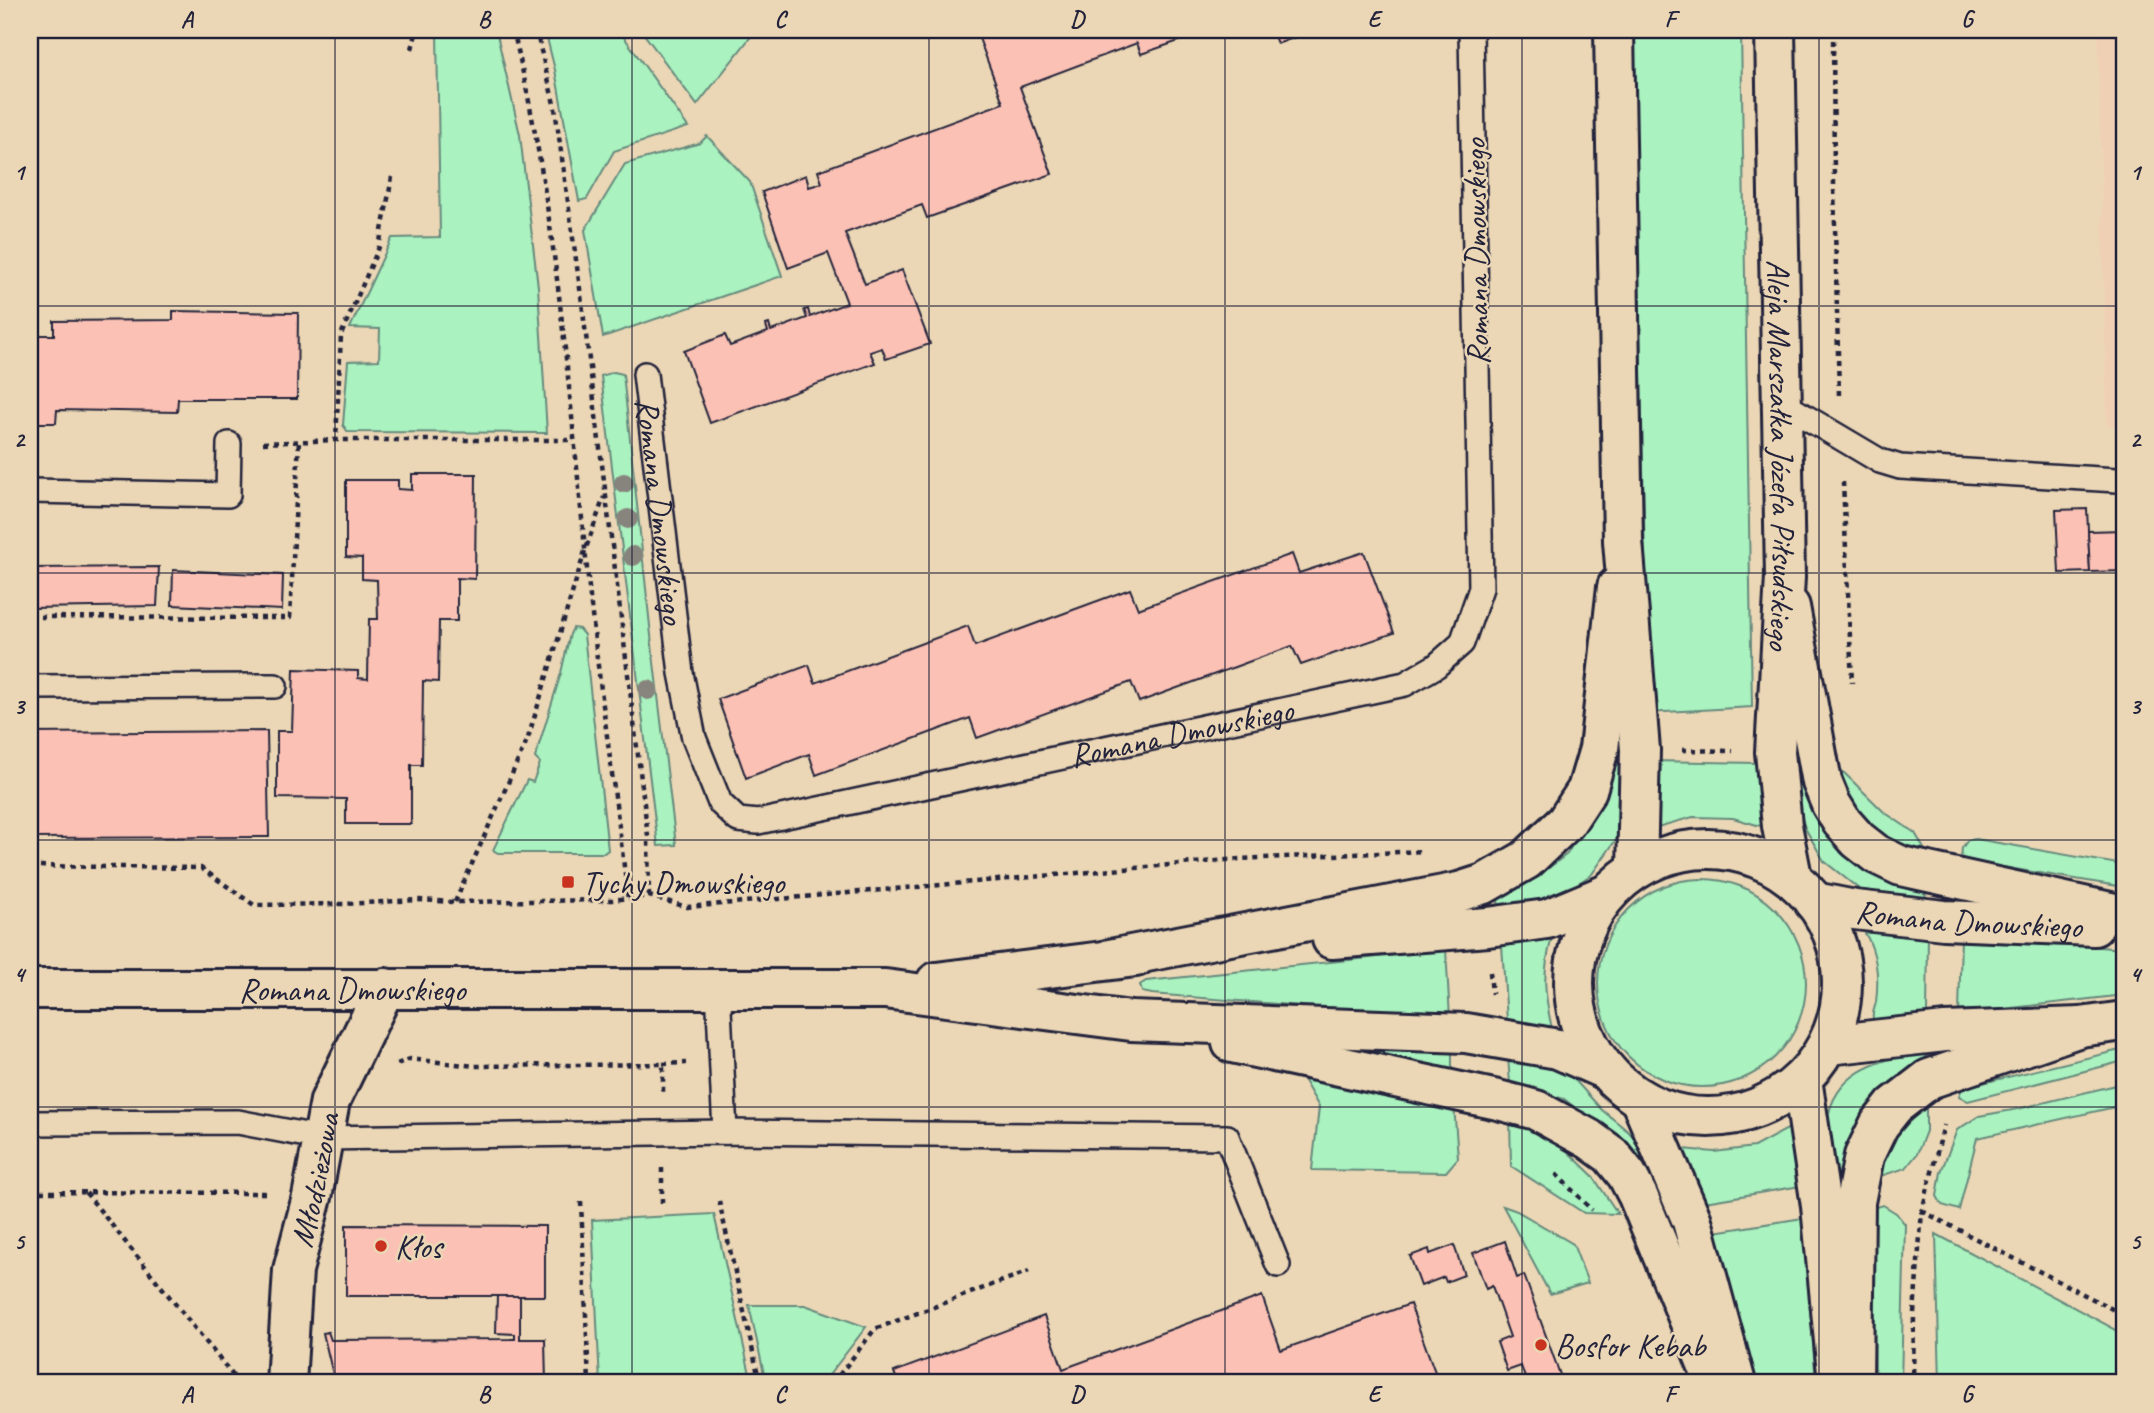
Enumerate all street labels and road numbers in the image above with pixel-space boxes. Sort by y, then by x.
street label: Romana Dmowskiego [1453,136,1499,366]
street label: Aleja Marszałka Józefa Piłsudskiego [1757,259,1805,654]
street label: Romana Dmowskiego [626,396,695,629]
street label: Romana Dmowskiego [1066,688,1299,777]
street label: Romana Dmowskiego [1853,890,2085,948]
street label: Romana Dmowskiego [239,969,468,1011]
street label: Młodzieżowa [280,1108,350,1251]

